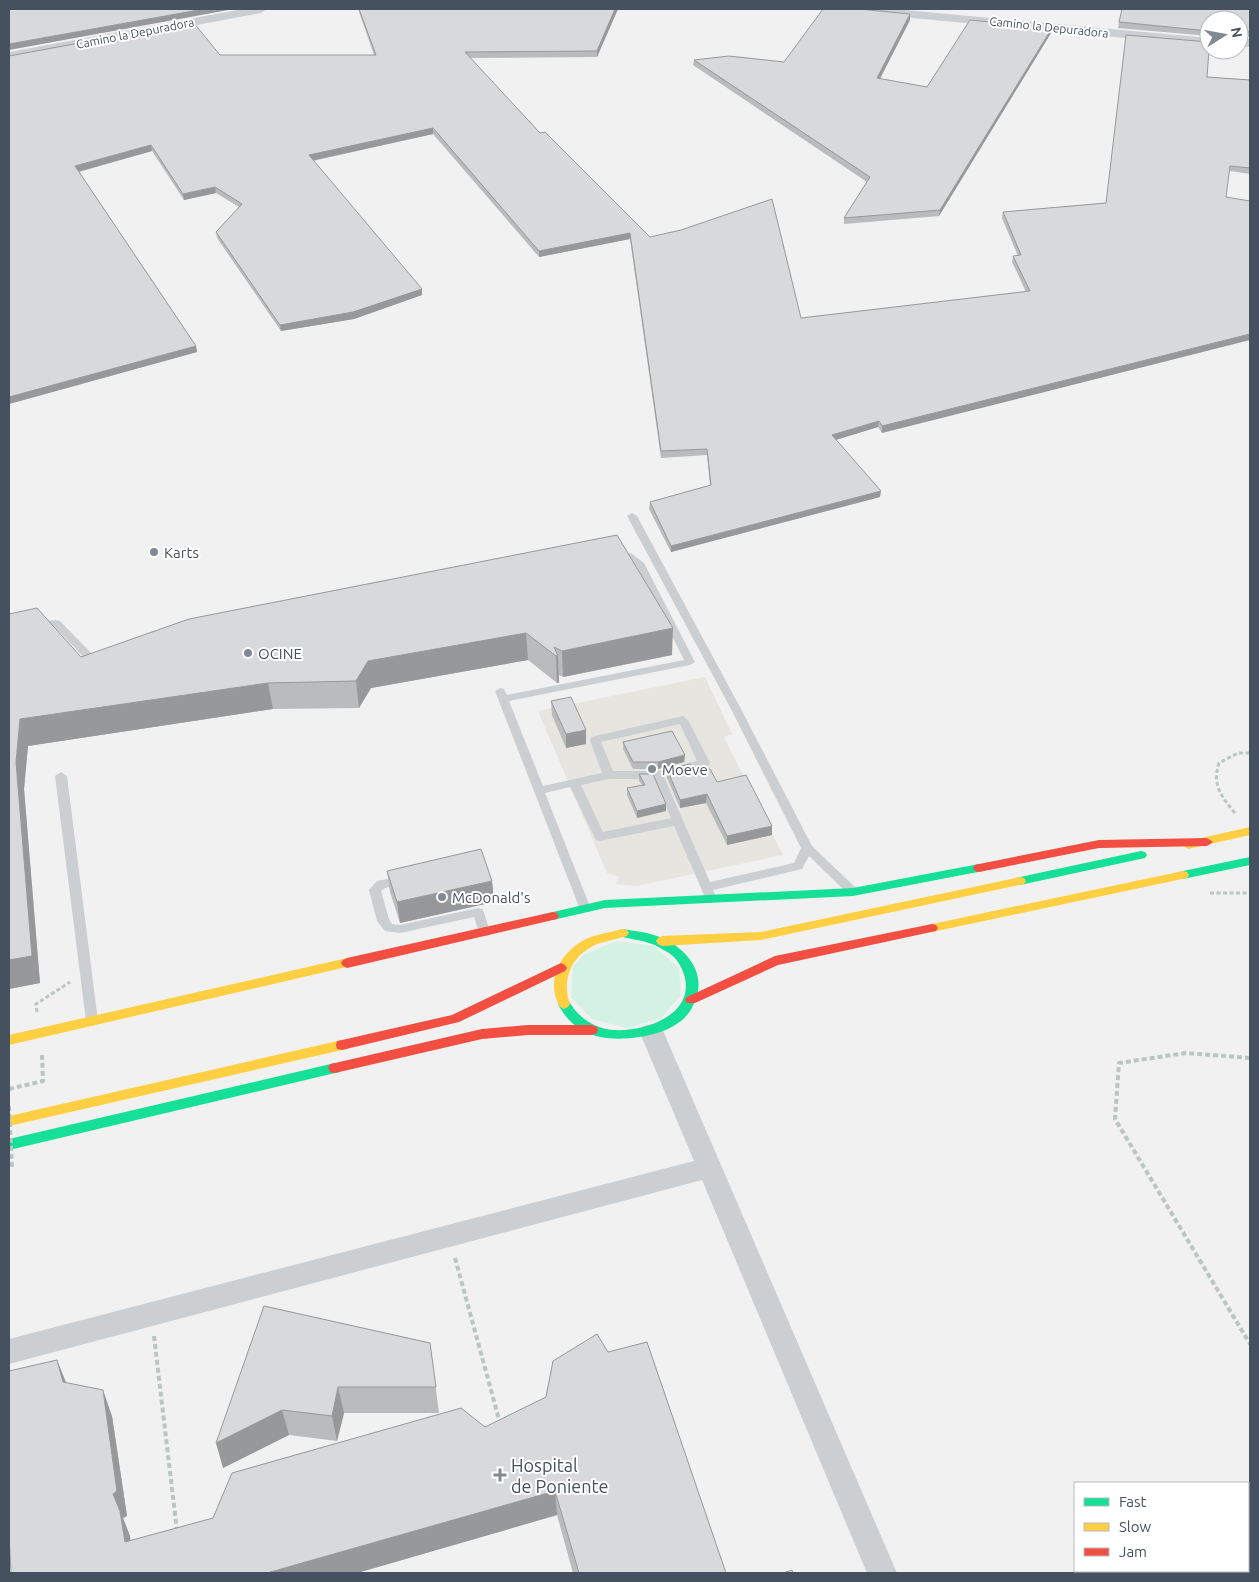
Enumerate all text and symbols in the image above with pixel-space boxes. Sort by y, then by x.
north arrow [1199,10,1249,60]
street label: Camino la Depuradora [989,14,1109,40]
street label: Camino la Depuradora [75,15,195,51]
text: N [1228,26,1246,39]
place label: Karts [164,544,199,561]
marker: Karts [148,546,160,558]
place label: OCINE [258,645,302,662]
marker: OCINE [242,647,254,659]
place label: Moeve [662,761,708,778]
marker: Moeve [646,763,658,775]
place label: McDonald's [452,889,530,906]
marker: McDonald's [436,891,448,903]
place label: Hospital de Poniente [511,1455,609,1496]
marker: Hospital de Poniente [493,1468,507,1482]
legend [1074,1482,1249,1572]
text: Fast [1119,1493,1147,1510]
text: Slow [1119,1518,1152,1535]
text: Jam [1119,1543,1147,1560]

